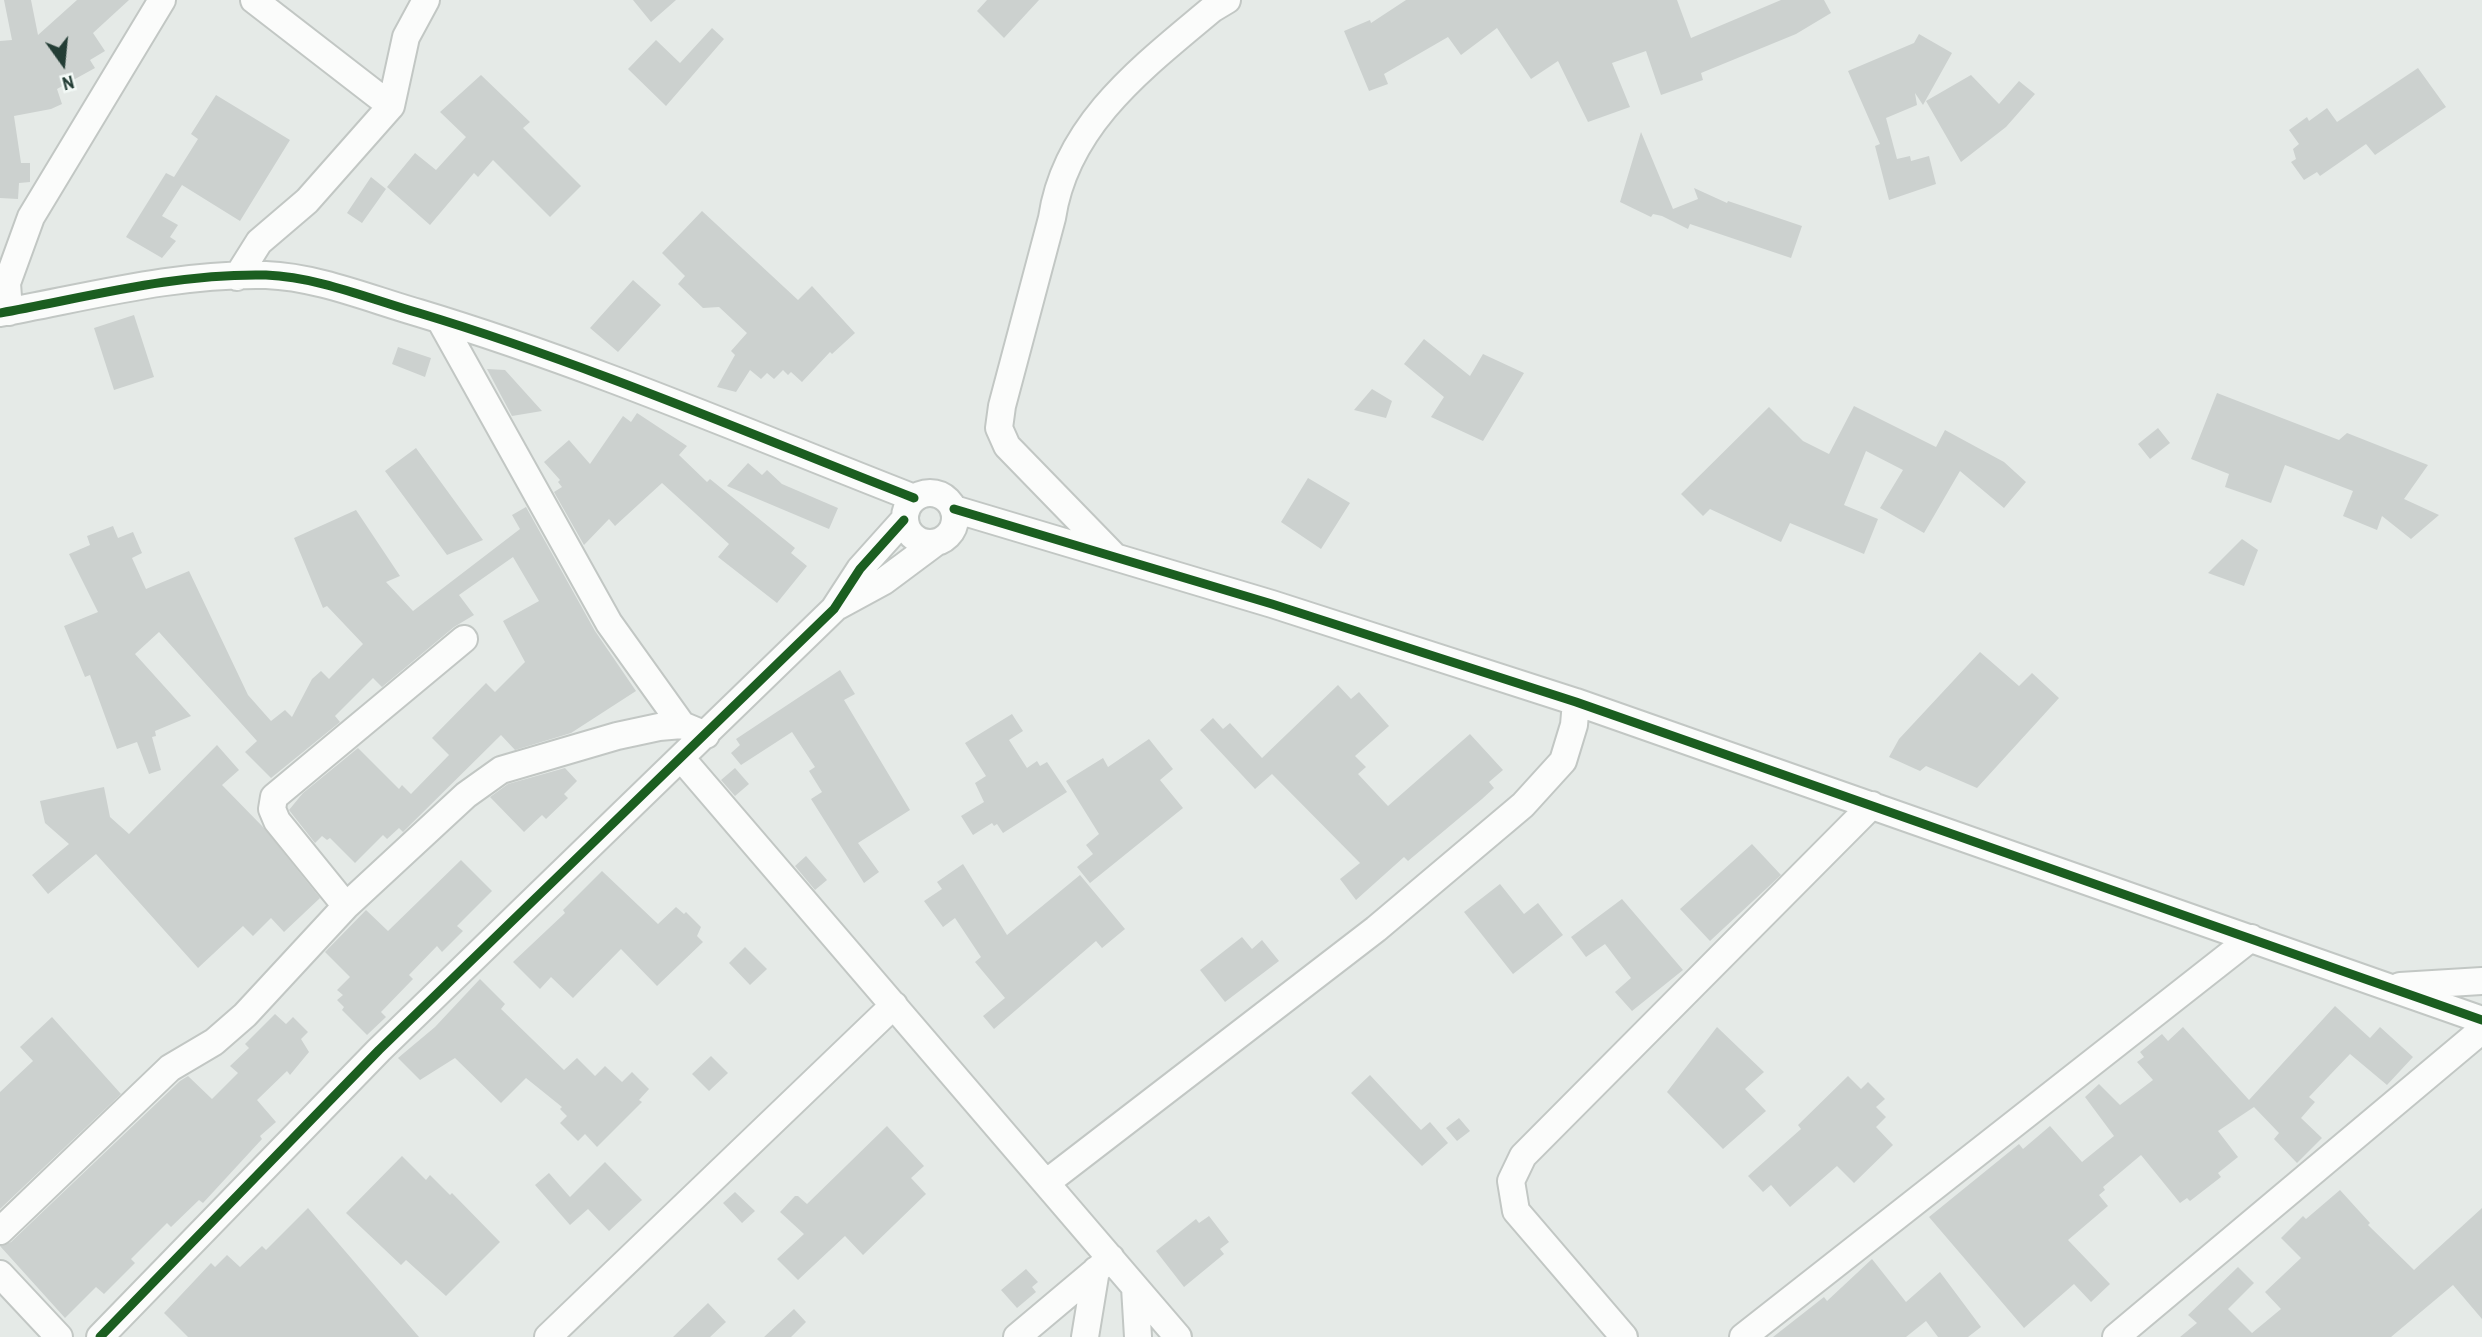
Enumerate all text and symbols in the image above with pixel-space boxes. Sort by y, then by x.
north arrow [28,28,98,98]
text: N [60,69,77,97]

